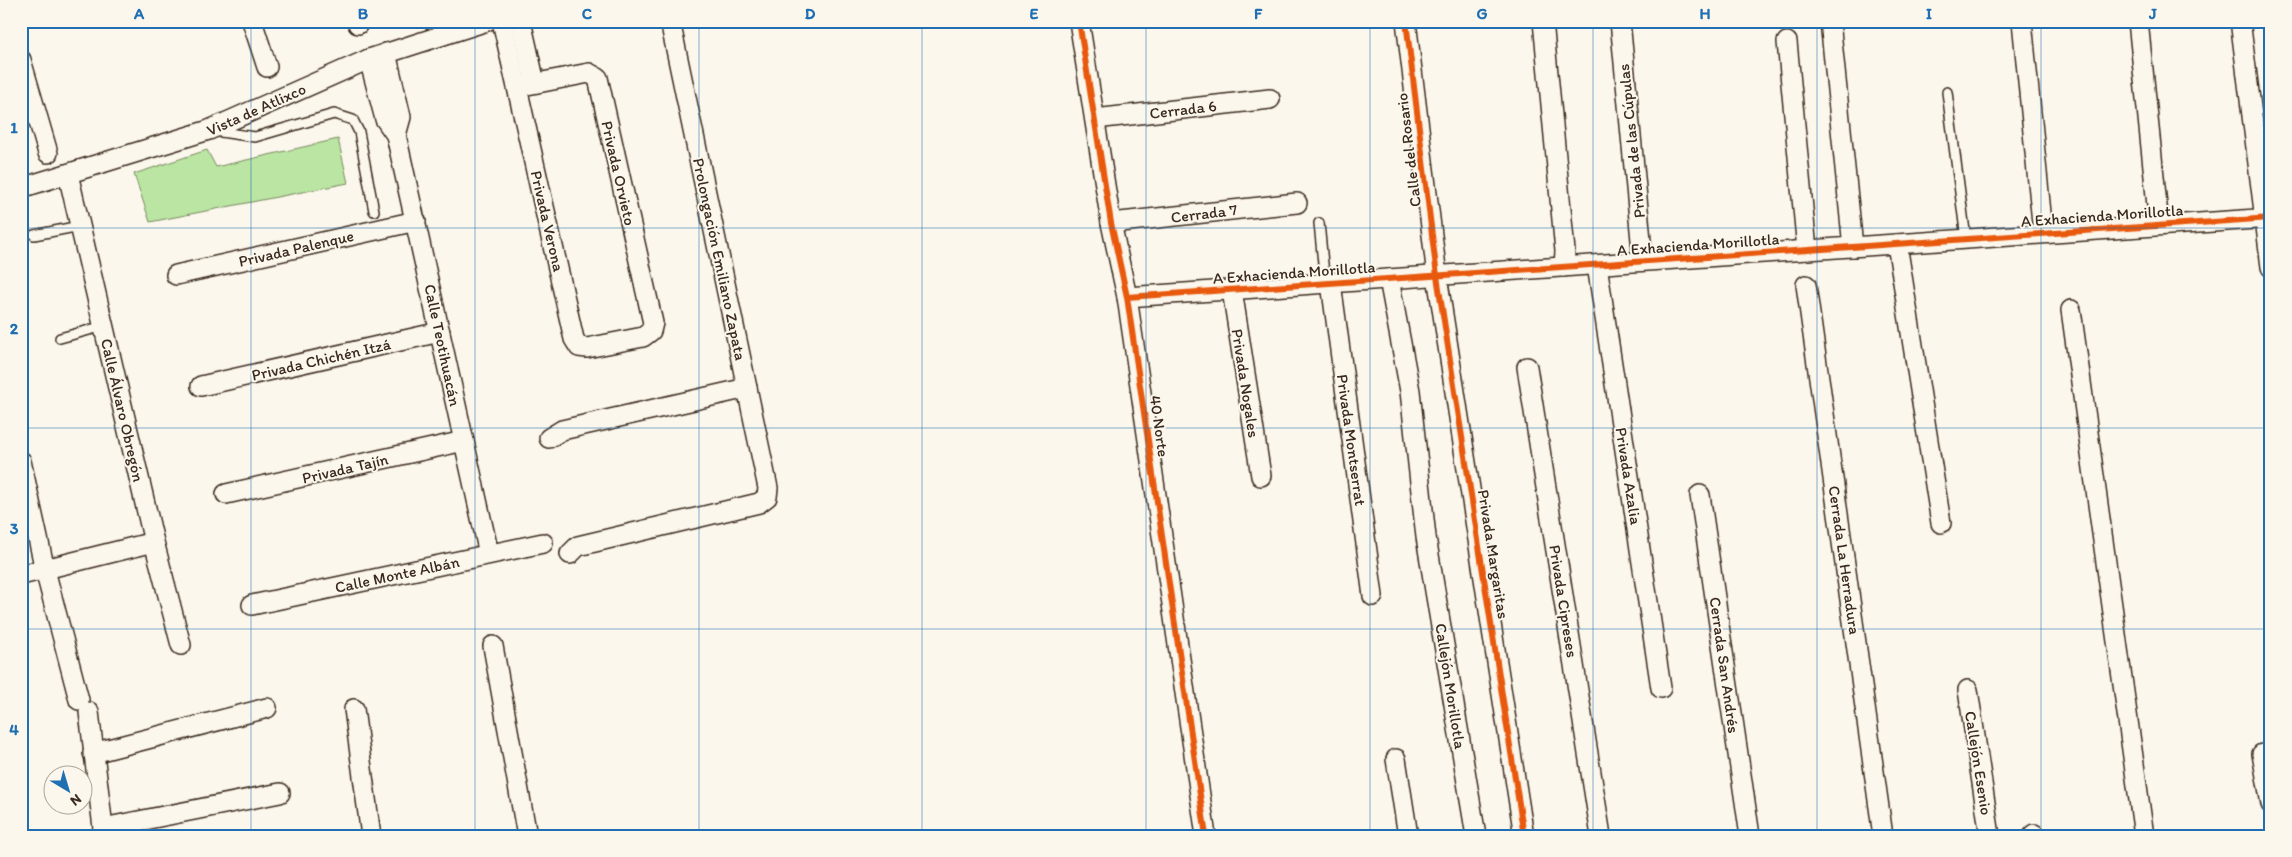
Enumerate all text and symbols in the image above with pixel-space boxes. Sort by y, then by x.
text: A [133,4,145,23]
text: B [358,4,369,23]
text: C [582,4,593,23]
text: D [805,4,816,23]
text: E [1030,4,1039,23]
text: F [1254,4,1263,23]
text: G [1476,4,1488,23]
text: H [1699,4,1711,23]
text: I [1926,4,1932,23]
text: J [2148,4,2157,23]
street label: Privada de las Cúpulas [1614,63,1649,219]
street label: Vista de Atlixco [204,79,309,140]
street label: Calle del Rosario [1392,92,1425,208]
street label: Cerrada 6 [1149,96,1218,123]
text: 1 [10,118,18,137]
street label: Privada Orvieto [597,119,640,227]
street label: Prolongación Emiliano Zapata [689,156,750,362]
street label: Privada Verona [527,169,569,274]
street label: Cerrada 7 [1170,200,1238,227]
street label: A Exhacienda Morillotla [2020,200,2184,231]
street label: Privada Palenque [237,226,356,271]
street label: A Exhacienda Morillotla [1616,229,1780,260]
street label: A Exhacienda Morillotla [1212,257,1376,288]
street label: Calle Teotihuacán [420,282,465,408]
text: 2 [10,319,19,338]
street label: Privada Nogales [1228,327,1263,439]
street label: Privada Chichén Itzá [250,334,393,385]
street label: Calle Álvaro Obregón [97,337,148,484]
street label: Privada Montserrat [1333,373,1370,507]
street label: 40 Norte [1146,394,1173,458]
street label: Privada Azalia [1611,426,1646,527]
street label: Privada Tajín [300,449,390,488]
street label: Cerrada La Herradura [1825,485,1864,636]
street label: Privada Margaritas [1474,488,1513,620]
text: 3 [10,519,19,538]
street label: Privada Cipreses [1545,543,1582,659]
street label: Calle Monte Albán [333,552,461,597]
street label: Cerrada San Andrés [1706,596,1743,734]
street label: Callejón Morillotla [1431,622,1470,751]
street label: Callejón Esenio [1961,710,1996,816]
text: 4 [9,720,19,739]
north arrow [42,764,92,814]
text: N [67,790,85,809]

